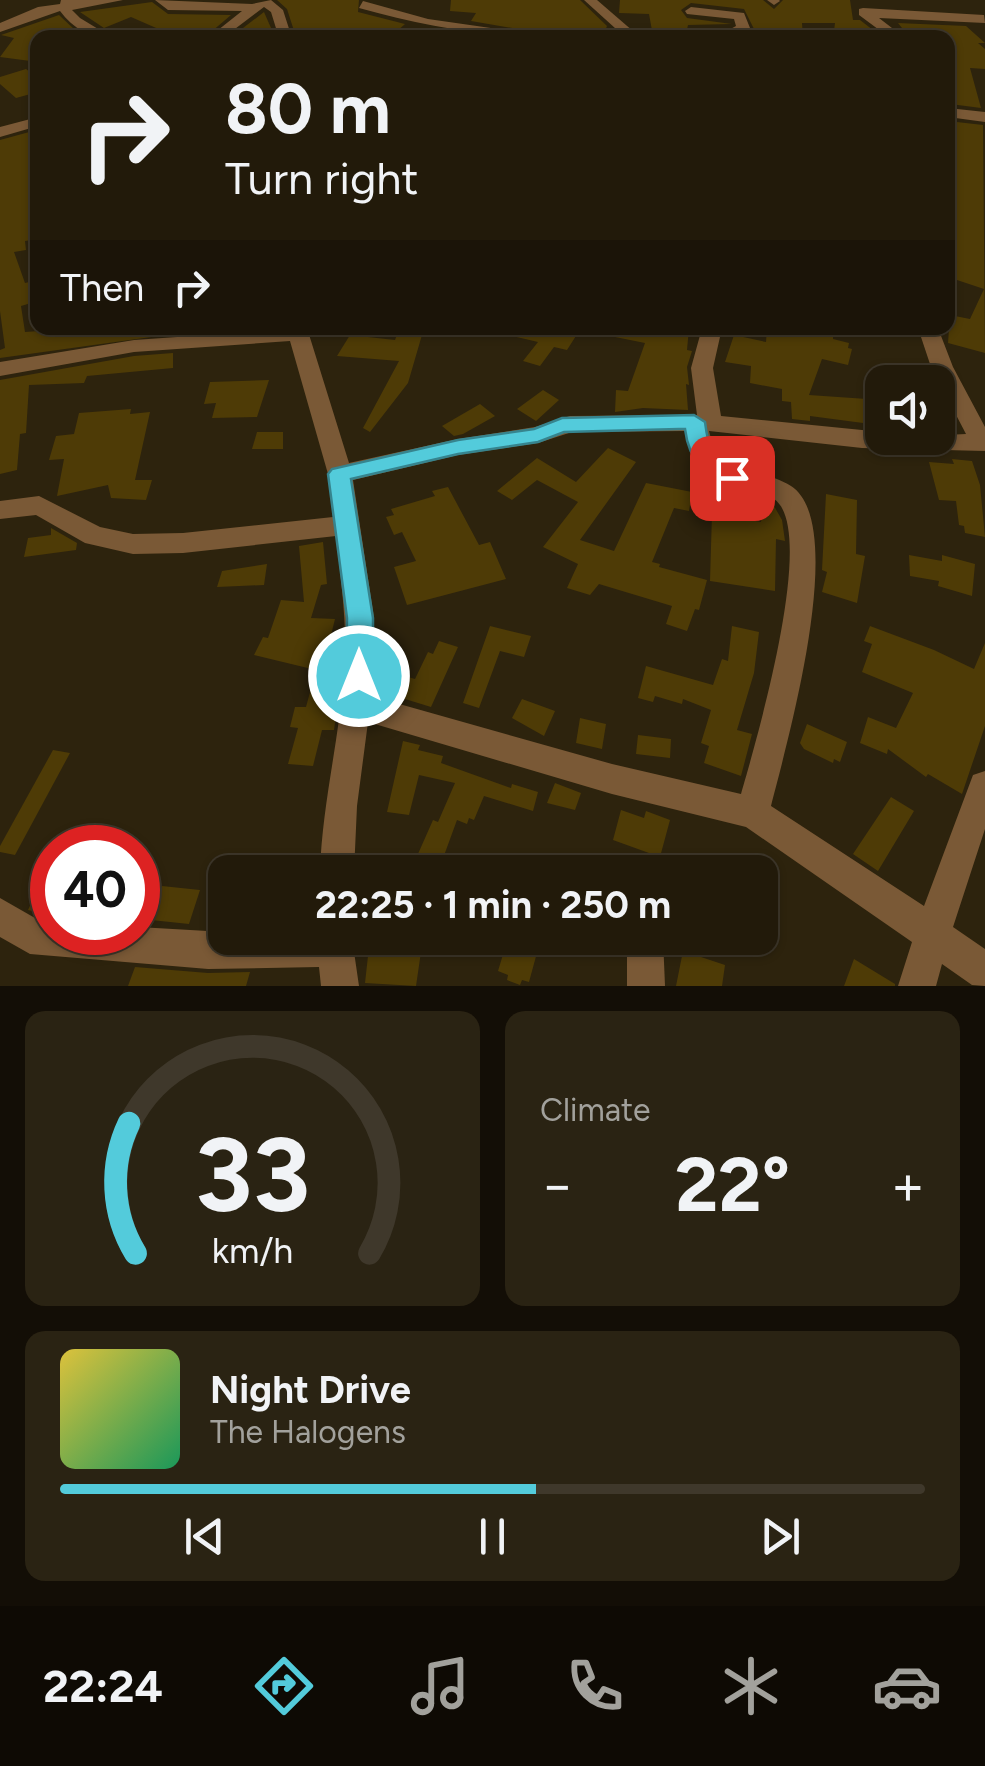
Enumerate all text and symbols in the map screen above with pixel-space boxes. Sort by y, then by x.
text: 80 m [225,66,391,151]
icon: right [60,70,190,200]
text: Turn right [225,151,418,205]
icon: right [164,260,219,315]
text: Then [60,265,144,311]
map controls [865,365,955,455]
button: sound [865,365,955,455]
pin [690,436,775,521]
icon: arrive [705,451,760,506]
position arrow [307,624,411,728]
speed limit sign: 40 [30,825,160,955]
text: 22:25 · 1 min · 250 m [315,882,671,928]
text: Climate [540,1091,651,1129]
text: 33 [195,1112,310,1237]
text: 22° [675,1140,790,1230]
text: − [540,1152,574,1218]
text: + [891,1152,925,1218]
text: km/h [212,1229,293,1272]
text: Night Drive [210,1367,411,1413]
text: The Halogens [210,1413,406,1451]
icon: previous [177,1509,232,1564]
icon: pause [465,1509,520,1564]
icon: next [753,1509,808,1564]
icon: directions [249,1651,319,1721]
icon: music [405,1651,475,1721]
icon: phone [560,1651,630,1721]
icon: climate [716,1651,786,1721]
icon: car [872,1651,942,1721]
text: 22:24 [43,1659,163,1713]

